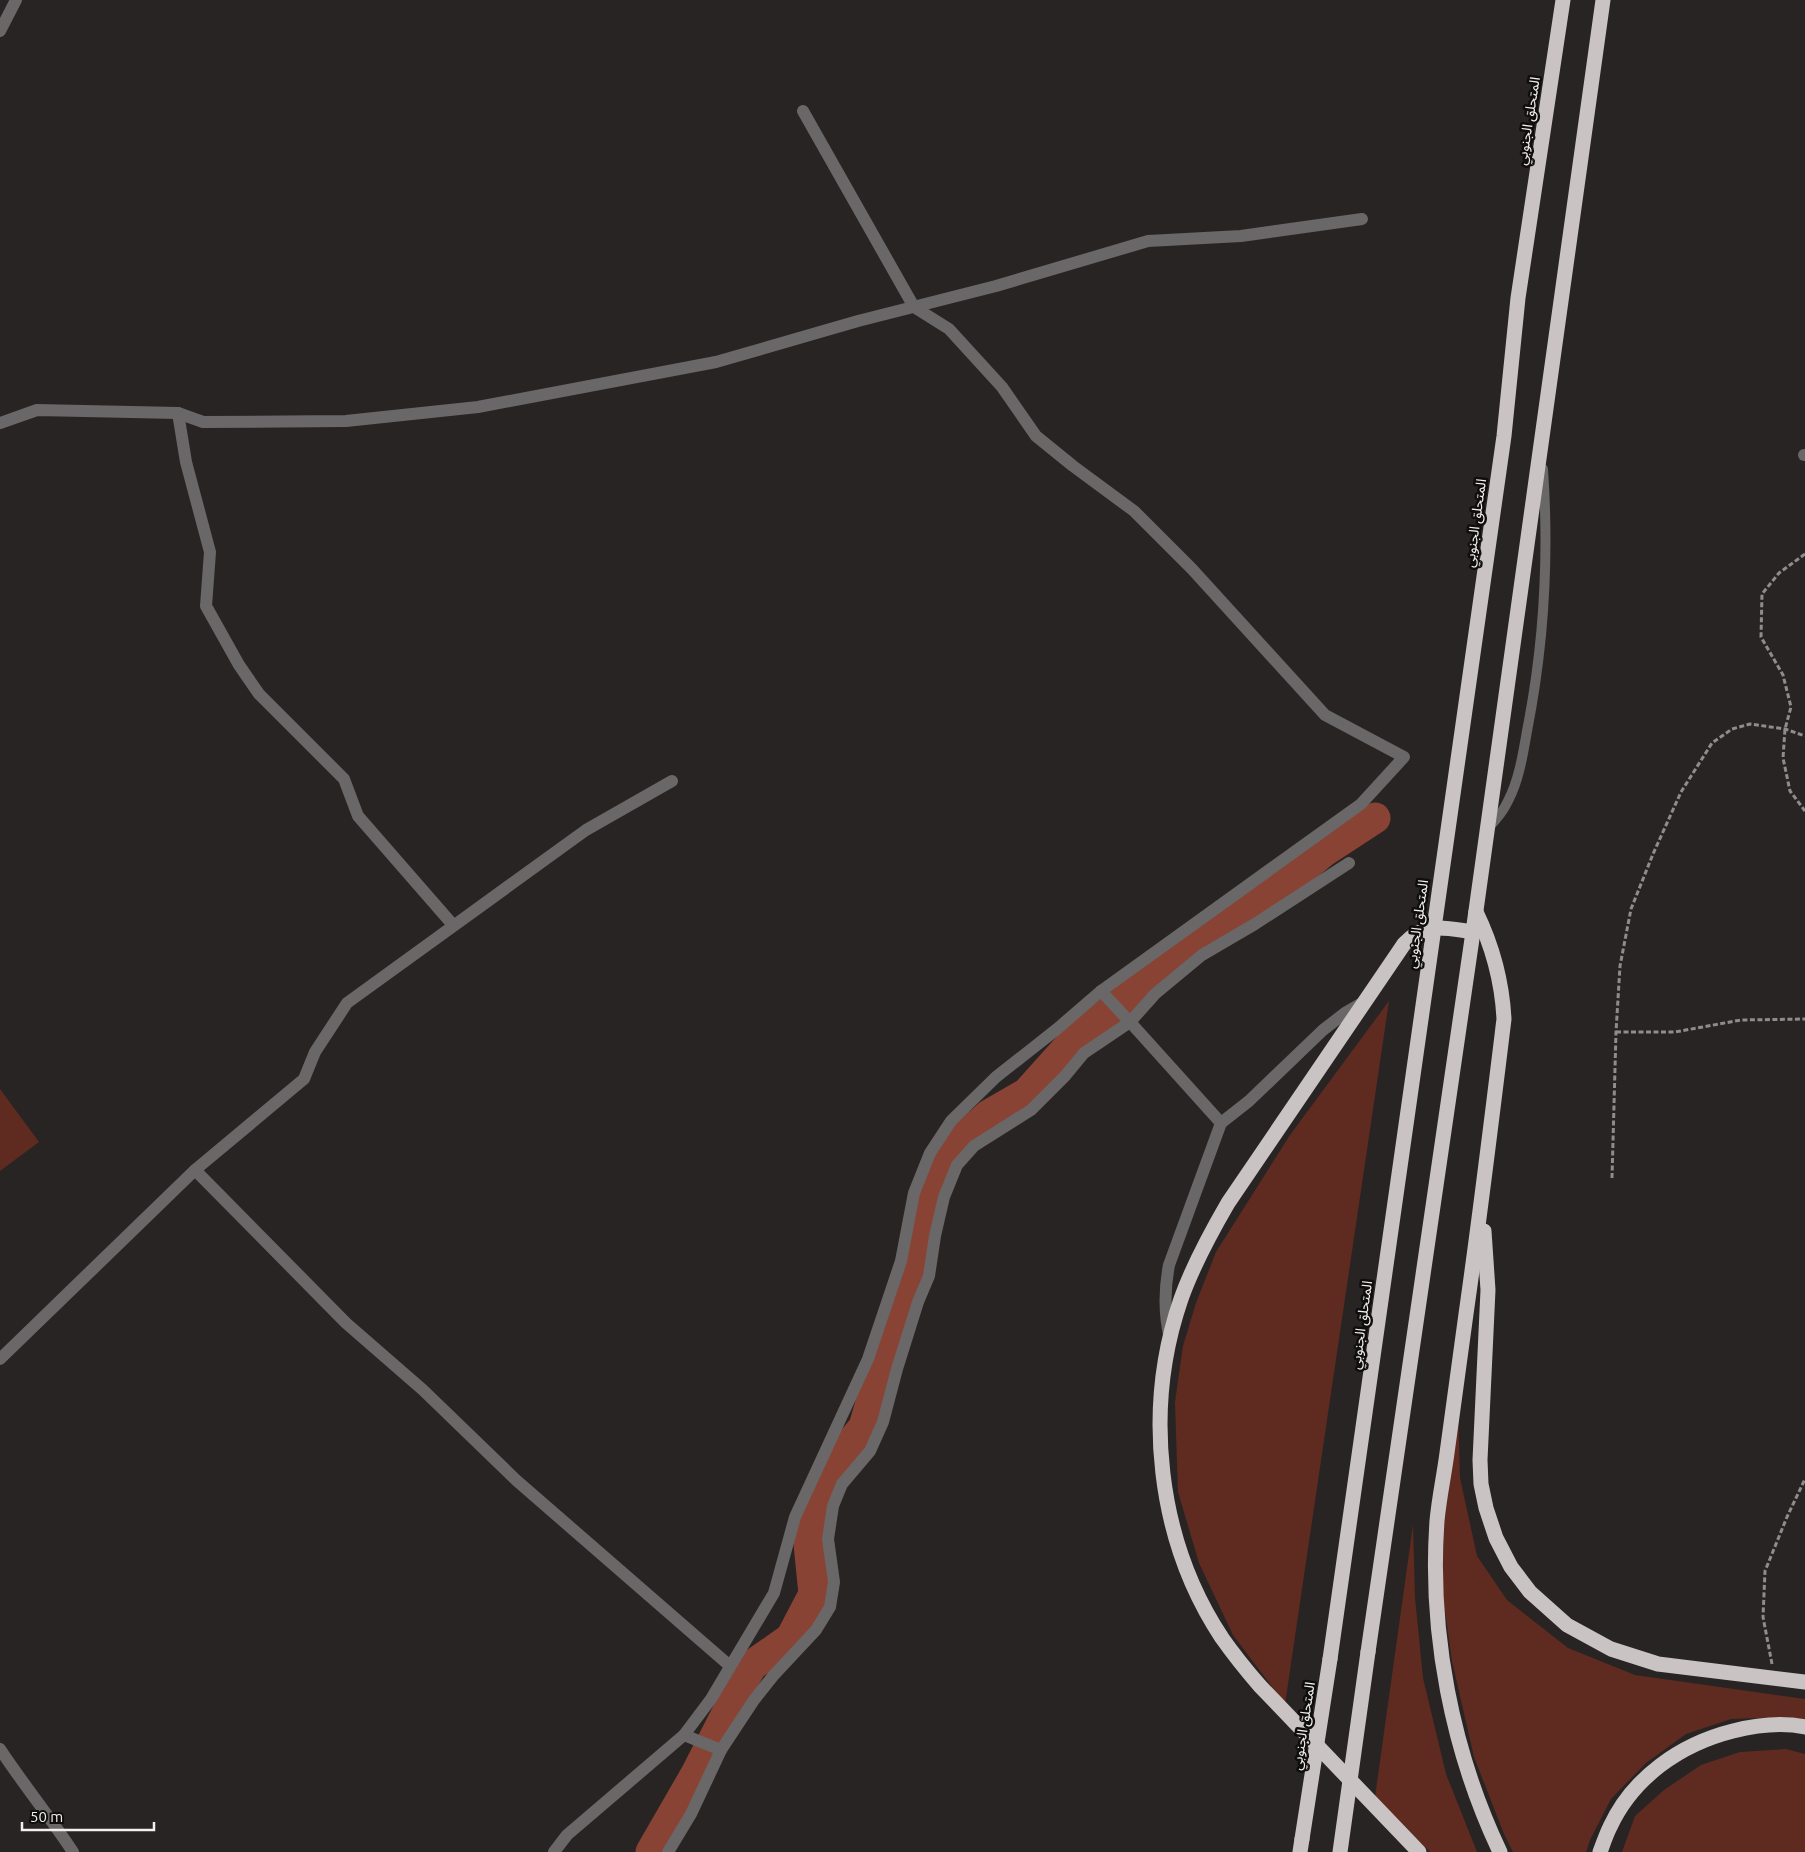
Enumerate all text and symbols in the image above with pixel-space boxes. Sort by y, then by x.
street label: المتحلق الجنوبي [1513,76,1546,167]
street label: المتحلق الجنوبي [1461,478,1492,569]
street label: المتحلق الجنوبي [1403,879,1434,970]
street label: المتحلق الجنوبي [1347,1280,1378,1371]
street label: المتحلق الجنوبي [1288,1681,1321,1772]
scale bar [22,1800,155,1832]
text: 50 m [30,1808,63,1825]

